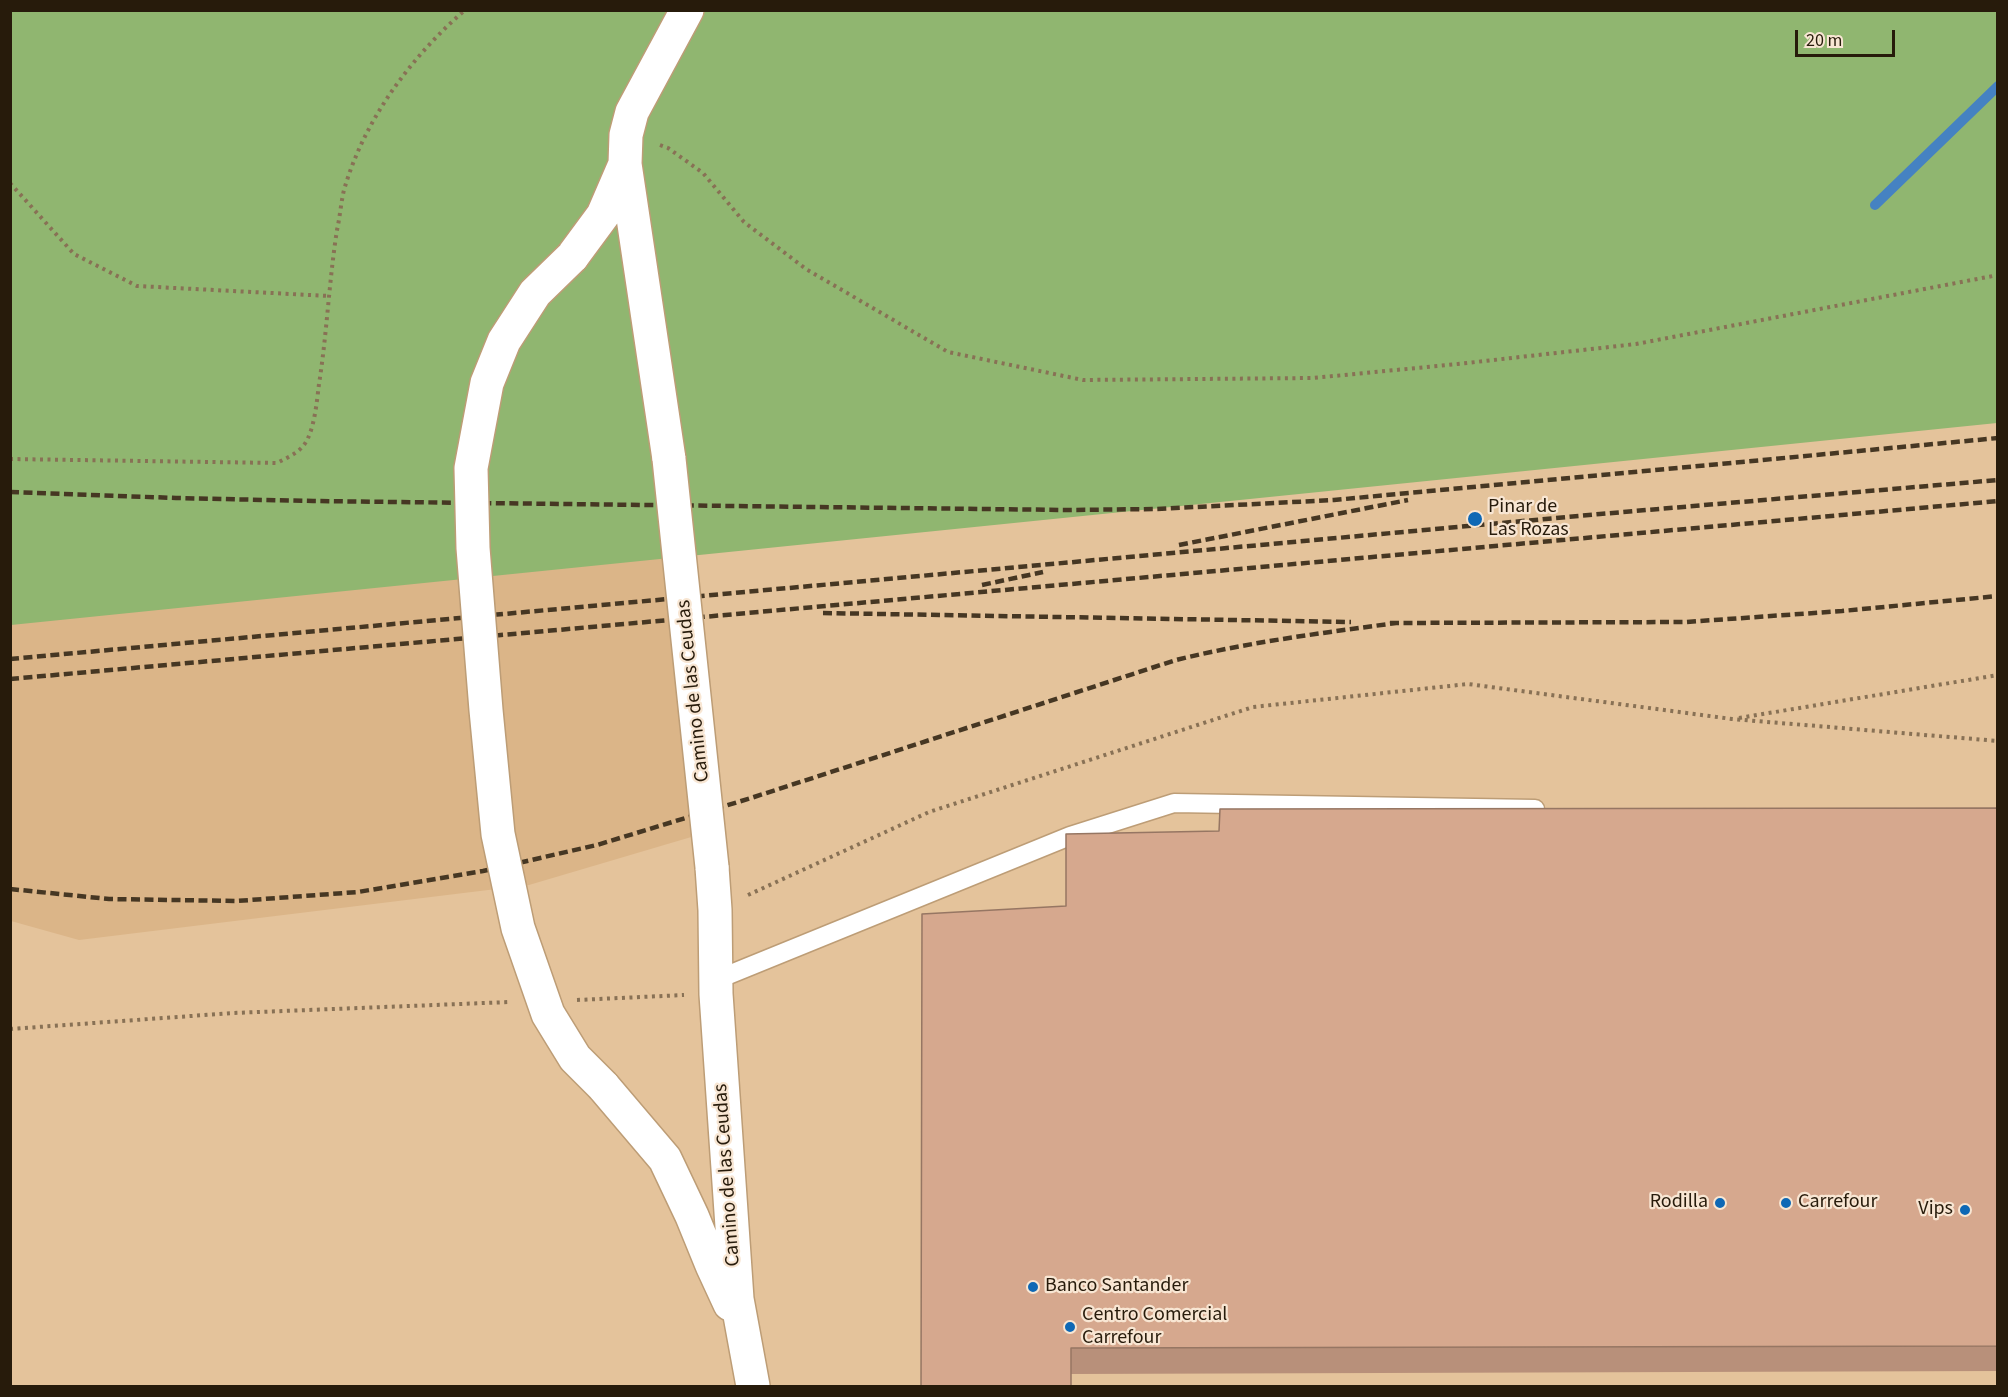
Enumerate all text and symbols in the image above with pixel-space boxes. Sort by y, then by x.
scale bar [1798,18,1898,56]
text: 20 m [1806,28,1842,53]
place label: Pinar de Las Rozas [1488,496,1569,543]
marker: Pinar de Las Rozas [1466,510,1484,528]
street label: Camino de las Ceudas [672,599,716,783]
street label: Camino de las Ceudas [710,1083,746,1267]
place label: Rodilla [1650,1191,1708,1215]
place label: Carrefour [1798,1191,1877,1215]
marker: Rodilla [1713,1196,1727,1210]
marker: Carrefour [1779,1196,1793,1210]
place label: Vips [1918,1198,1953,1222]
marker: Vips [1958,1203,1972,1217]
place label: Banco Santander [1045,1275,1188,1299]
marker: Banco Santander [1026,1280,1040,1294]
place label: Centro Comercial Carrefour [1082,1304,1227,1351]
marker: Centro Comercial Carrefour [1063,1320,1077,1334]

